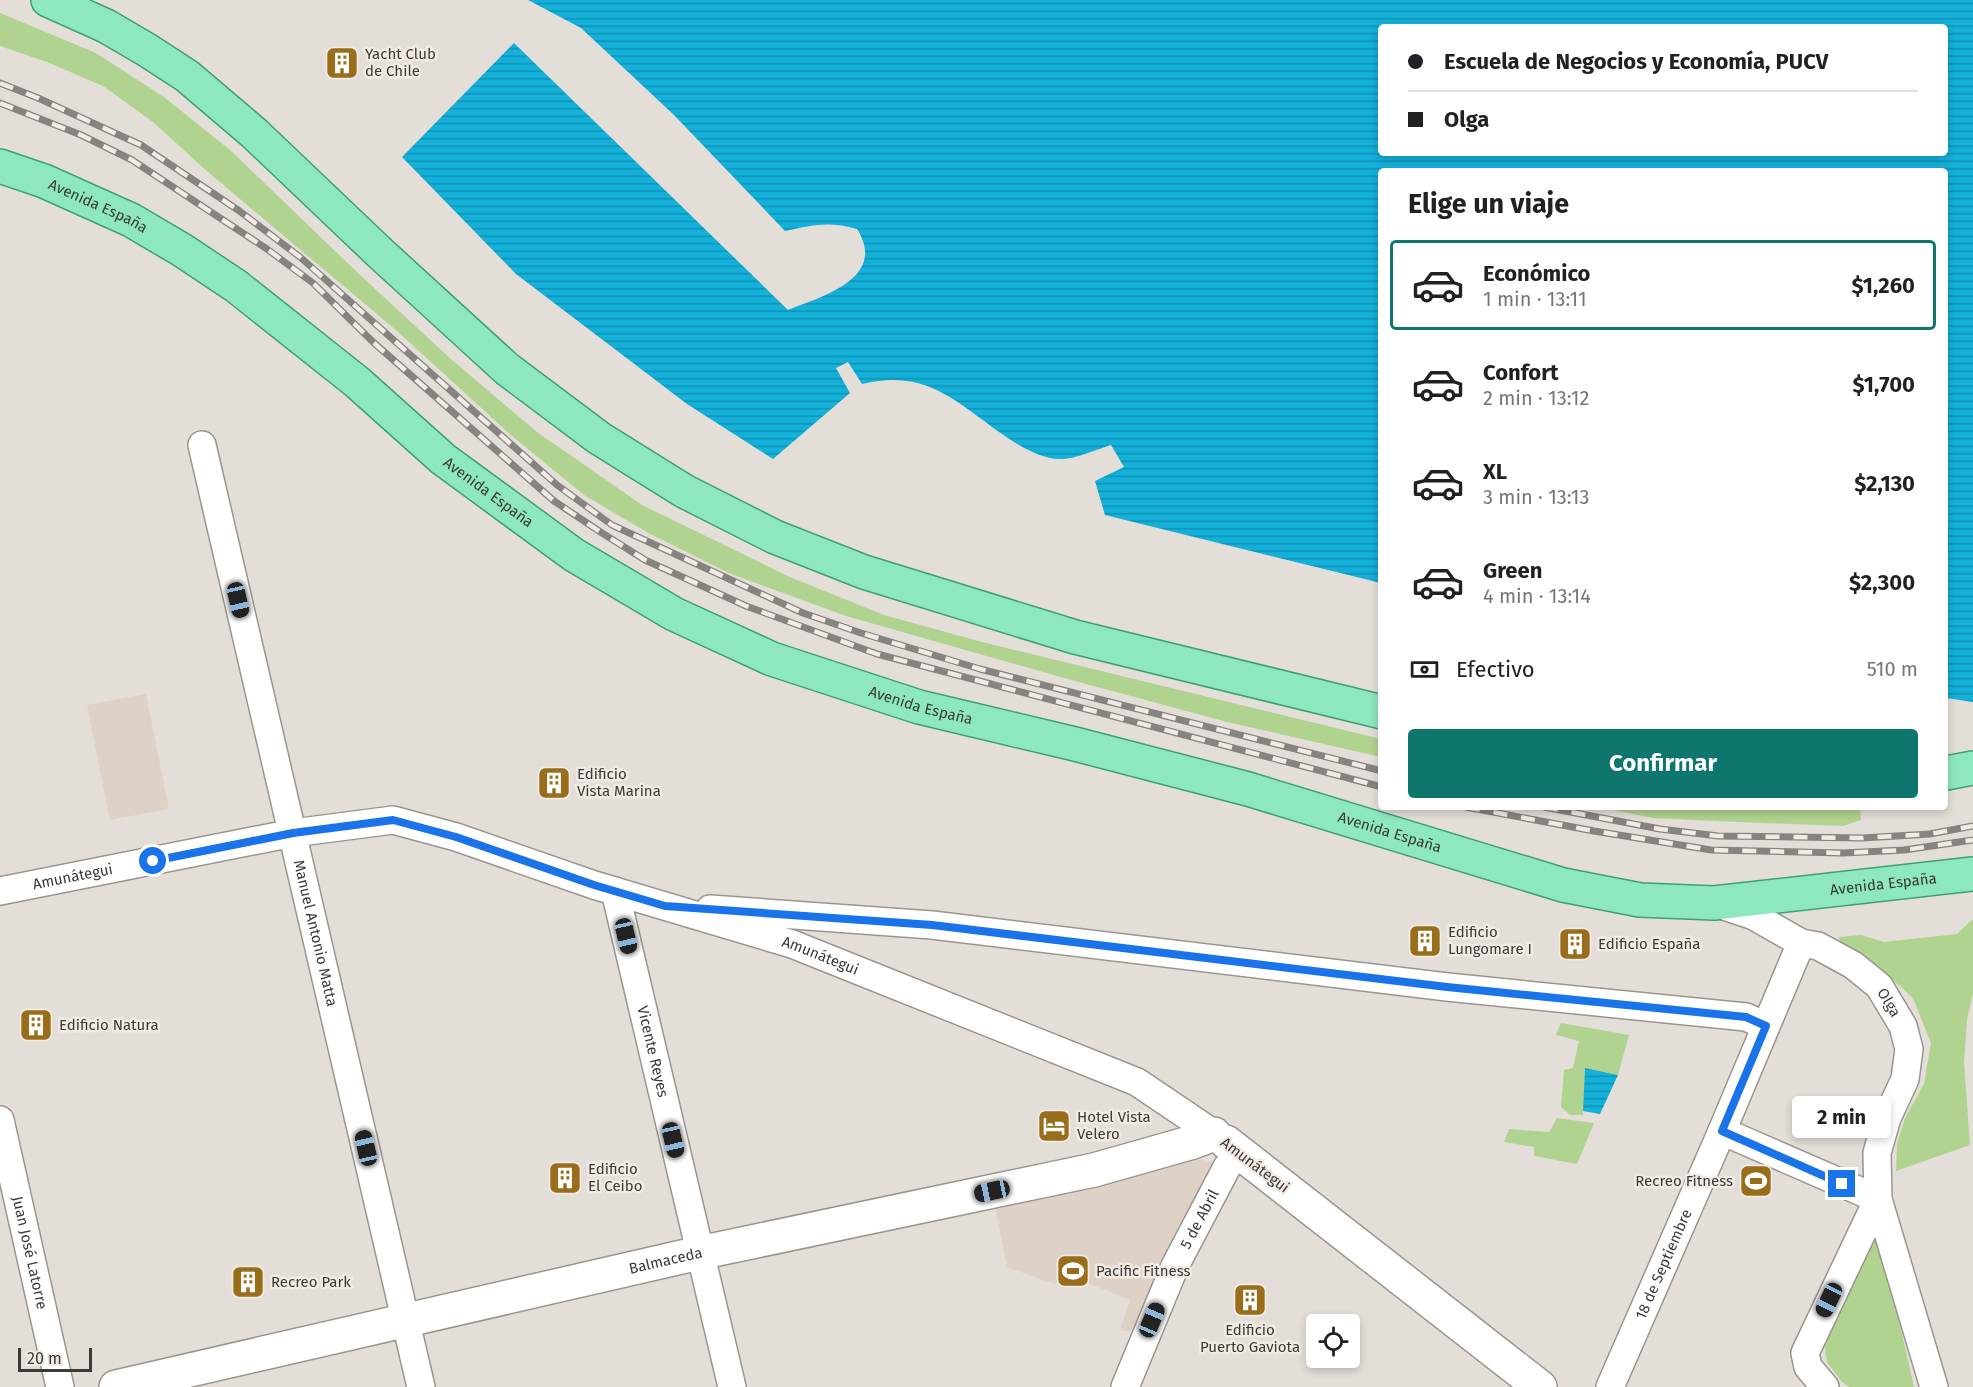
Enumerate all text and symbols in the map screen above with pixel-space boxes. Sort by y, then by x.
building icon: Yacht Club de Chile [324,45,360,81]
place label: Yacht Club de Chile [365,45,436,80]
text: Escuela de Negocios y Economía, PUCV [1444,48,1828,75]
text: Olga [1444,106,1489,133]
street label: Avenida España [46,175,151,237]
text: Elige un viaje [1408,188,1569,220]
icon: car [1411,258,1465,312]
text: Económico [1483,260,1590,287]
text: $1,260 [1852,272,1915,299]
text: 1 min · 13:11 [1483,287,1587,311]
icon: car [1411,357,1465,411]
text: Confort [1483,359,1559,386]
text: $1,700 [1852,371,1915,398]
text: 2 min · 13:12 [1483,386,1589,410]
street label: Avenida España [440,453,537,531]
icon: car [1411,456,1465,510]
text: XL [1483,458,1507,485]
text: $2,130 [1854,470,1915,497]
text: 3 min · 13:13 [1483,485,1589,509]
icon: car [1411,555,1465,609]
text: Green [1483,557,1542,584]
text: $2,300 [1849,569,1915,596]
car [225,580,251,620]
text: 4 min · 13:14 [1483,584,1591,608]
icon: cash [1408,653,1441,686]
text: Efectivo [1456,656,1535,683]
text: 510 m [1867,657,1918,681]
street label: Avenida España [866,682,974,728]
button: Confirmar [1408,729,1918,798]
building icon: Edificio Vista Marina [536,765,572,801]
place label: Edificio Vista Marina [577,765,661,800]
street label: Avenida España [1336,808,1444,856]
route start [139,847,166,874]
street label: Manuel Antonio Matta [290,858,341,1008]
street label: Amunátegui [31,860,114,893]
street label: Avenida España [1829,869,1938,899]
car [613,916,639,956]
building icon: Edificio Lungomare I [1407,923,1443,959]
place label: Edificio Lungomare I [1448,923,1532,958]
building icon: Edificio España [1557,926,1593,962]
street label: Amunátegui [780,932,861,979]
place label: Edificio España [1598,935,1701,953]
street label: Olga [1873,985,1905,1020]
street label: Vicente Reyes [633,1004,672,1099]
building icon: Edificio Natura [18,1007,54,1043]
place label: Edificio Natura [59,1016,159,1034]
callout: 2 min [1792,1097,1892,1139]
text: 2 min [1817,1105,1866,1129]
hotel icon: Hotel Vista Velero [1036,1108,1072,1144]
place label: Hotel Vista Velero [1077,1108,1151,1143]
car [660,1120,686,1160]
car [353,1128,379,1168]
street label: Amunátegui [1217,1133,1293,1197]
building icon: Edificio El Ceibo [547,1160,583,1196]
place label: Edificio El Ceibo [588,1160,642,1195]
sports icon: Recreo Fitness [1738,1163,1774,1199]
route end [1828,1170,1855,1197]
place label: Recreo Fitness [1635,1172,1733,1190]
car [973,1178,1011,1204]
street label: 5 de Abril [1177,1186,1223,1252]
street label: Juan José Latorre [8,1194,51,1311]
street label: 18 de Septiembre [1632,1206,1696,1322]
street label: Balmaceda [627,1244,704,1278]
sports icon: Pacific Fitness [1055,1253,1091,1289]
place label: Pacific Fitness [1096,1262,1191,1280]
building icon: Recreo Park [230,1264,266,1300]
place label: Recreo Park [271,1273,351,1291]
car [1813,1280,1845,1320]
building icon: Edificio Puerto Gaviota [1232,1282,1268,1318]
car [1137,1300,1167,1340]
map controls [1306,1314,1360,1368]
button: locate [1306,1314,1360,1368]
place label: Edificio Puerto Gaviota [1200,1321,1300,1356]
scale bar [18,1345,92,1372]
text: 20 m [27,1349,62,1368]

